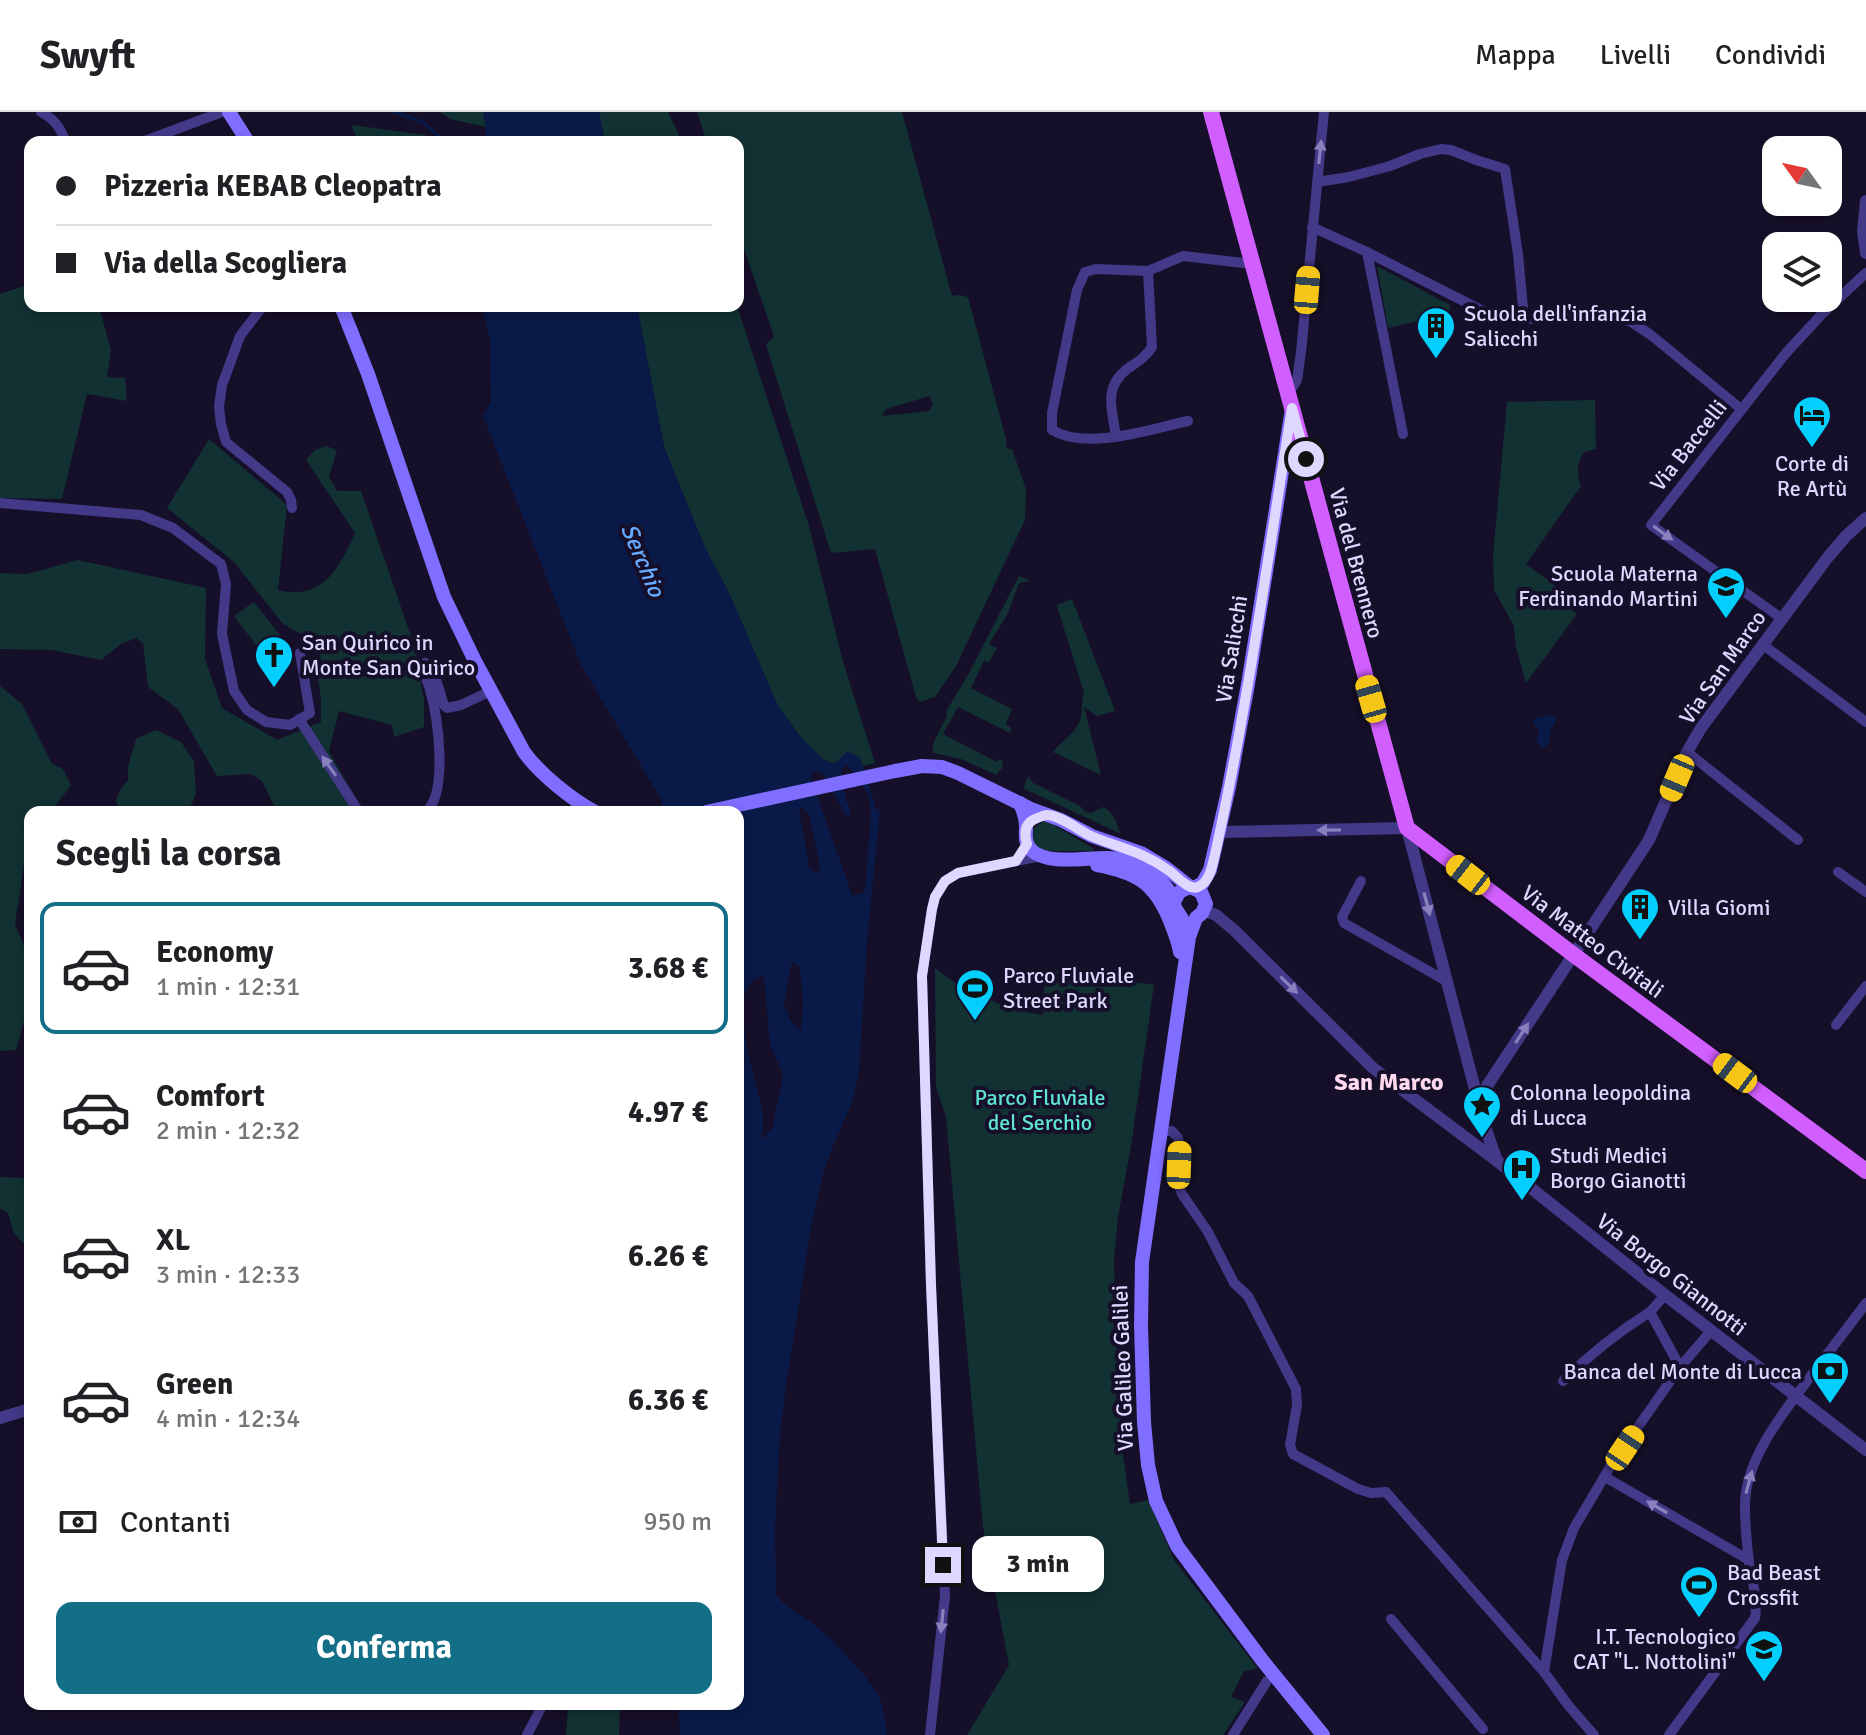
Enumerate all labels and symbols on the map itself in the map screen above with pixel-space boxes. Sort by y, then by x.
north arrow [1762,136,1842,216]
one-way arrow [1313,139,1326,164]
car [1293,265,1321,315]
place label: Scuola dell'infanzia Salicchi [1464,300,1647,352]
building icon: Scuola dell'infanzia Salicchi [1415,305,1457,360]
street label: Via Baccelli [1644,394,1733,497]
hotel icon: Corte di Re Artù [1791,394,1833,449]
route start [1288,441,1324,477]
place label: Corte di Re Artù [1775,450,1849,502]
street label: Via del Brennero [1323,485,1390,641]
water label: Serchio [614,519,672,603]
one-way arrow [1652,525,1673,541]
place label: Scuola Materna Ferdinando Martini [1518,560,1698,612]
school or university icon: Scuola Materna Ferdinando Martini [1705,565,1747,620]
street label: Via Salicchi [1210,593,1253,705]
street label: Via San Marco [1673,605,1772,730]
place label: San Quirico in Monte San Quirico [302,629,475,681]
church icon: San Quirico in Monte San Quirico [253,634,295,689]
car [1353,673,1389,725]
car [1657,751,1697,805]
one-way arrow [321,755,337,776]
one-way arrow [1316,824,1341,836]
car [1442,851,1494,899]
street label: Via Matteo Civitali [1516,879,1669,1004]
building icon: Villa Giomi [1619,886,1661,941]
one-way arrow [1421,892,1434,916]
place label: Villa Giomi [1668,894,1770,921]
place label: Parco Fluviale Street Park [1003,962,1134,1014]
sports icon: Parco Fluviale Street Park [954,967,996,1022]
one-way arrow [1279,975,1298,994]
one-way arrow [1515,1022,1530,1043]
car [1709,1049,1761,1097]
district label: San Marco [1334,1067,1444,1097]
place label: Colonna leopoldina di Lucca [1510,1079,1691,1131]
park label: Parco Fluviale del Serchio [974,1084,1106,1136]
place icon: Colonna leopoldina di Lucca [1461,1084,1503,1139]
car [1166,1141,1192,1189]
place label: Studi Medici Borgo Gianotti [1550,1142,1687,1194]
hospital icon: Studi Medici Borgo Gianotti [1501,1147,1543,1202]
street label: Via Borgo Giannotti [1591,1207,1752,1341]
street label: Via Galileo Galilei [1106,1284,1139,1452]
bank icon: Banca del Monte di Lucca [1809,1350,1851,1405]
place label: Banca del Monte di Lucca [1564,1358,1802,1385]
car [1602,1421,1648,1475]
one-way arrow [1743,1470,1756,1494]
one-way arrow [1646,1500,1668,1514]
callout: 3 min [971,1537,1103,1593]
route end [925,1547,961,1583]
place label: Bad Beast Crossfit [1727,1559,1821,1611]
sports icon: Bad Beast Crossfit [1678,1564,1720,1619]
one-way arrow [935,1609,948,1634]
place label: I.T. Tecnologico CAT "L. Nottolini" [1573,1623,1736,1675]
school or university icon: I.T. Tecnologico CAT "L. Nottolini" [1743,1628,1785,1683]

